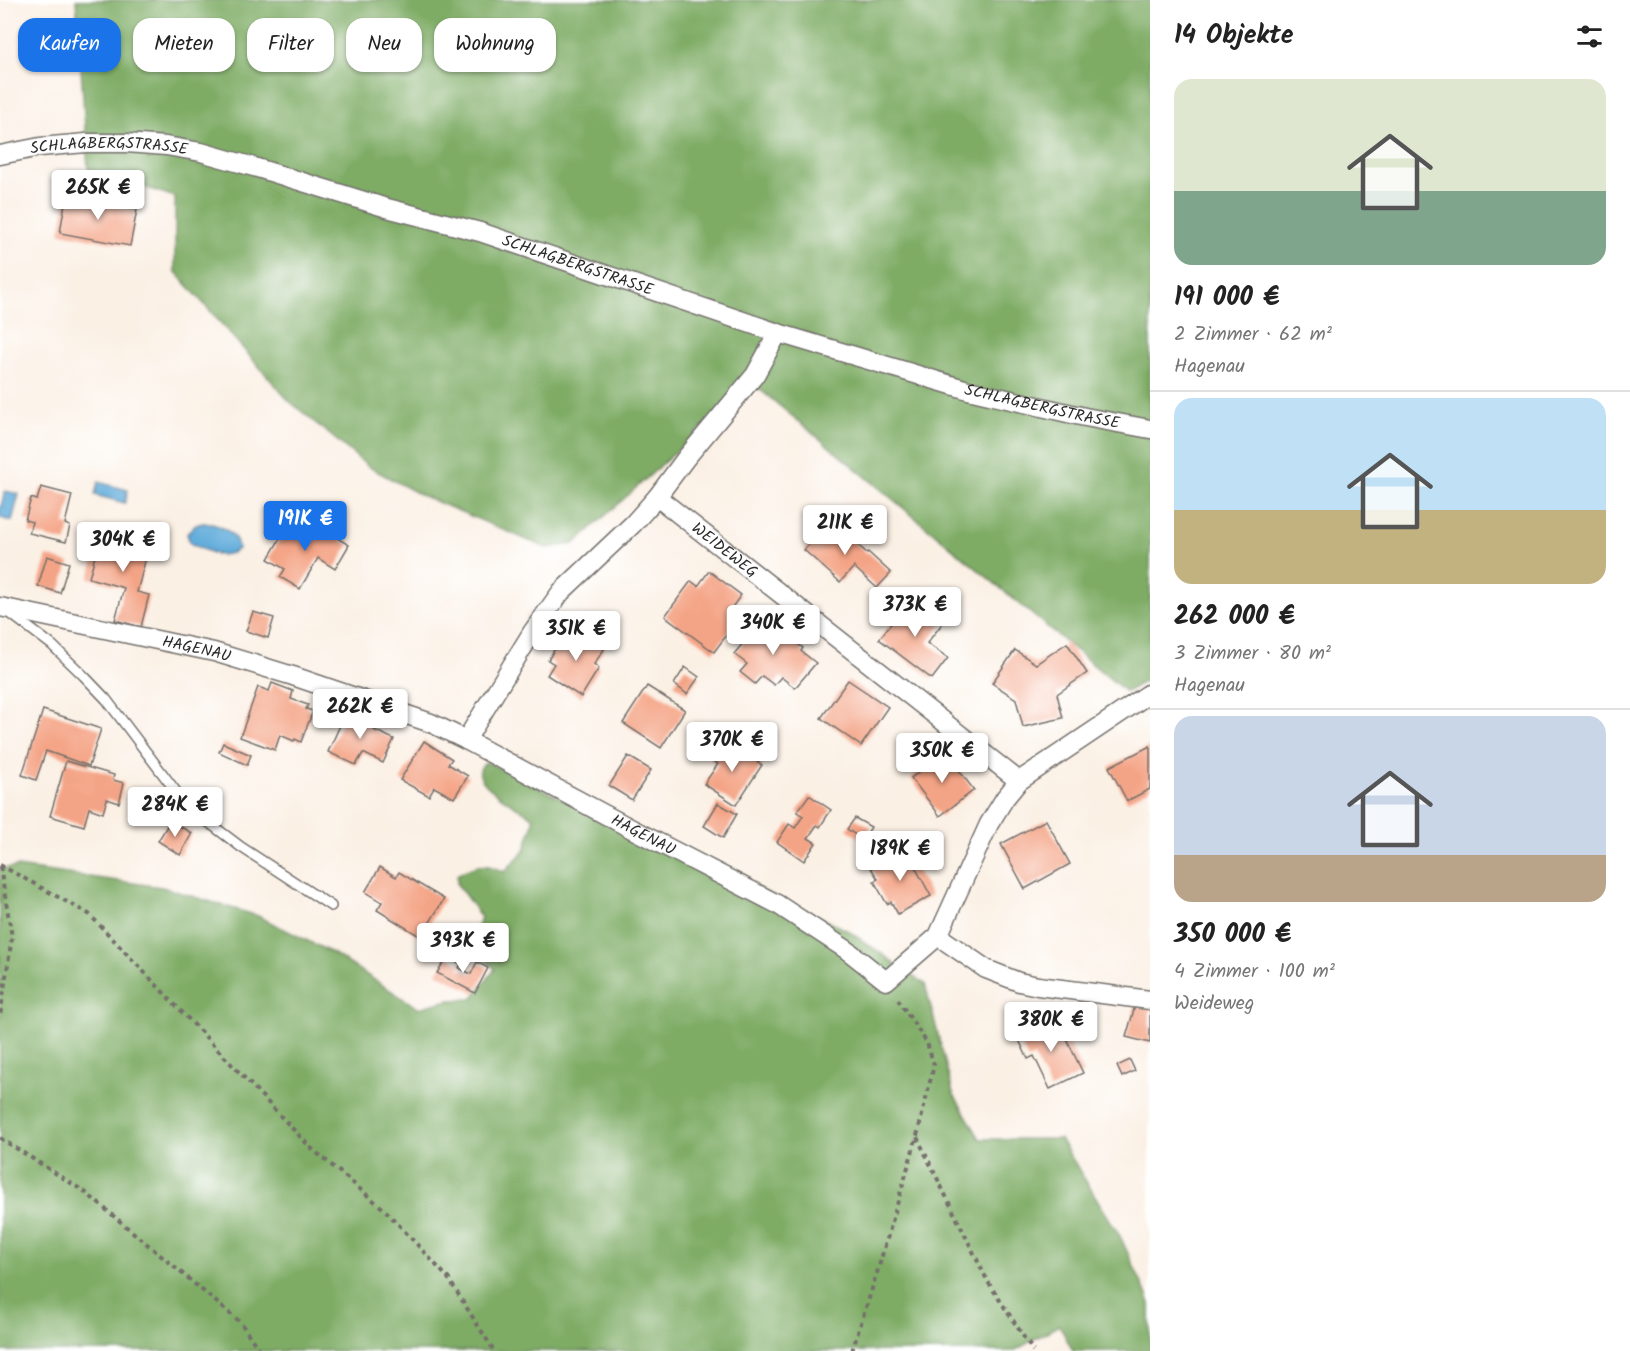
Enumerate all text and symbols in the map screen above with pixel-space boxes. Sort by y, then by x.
text: 14 Objekte [1174,15,1294,57]
chip: Kaufen [18,18,121,72]
chip: Mieten [133,18,235,72]
chip: Filter [247,18,334,72]
chip: Neu [346,18,422,72]
chip: Wohnung [434,18,556,72]
icon: filters [1573,20,1606,53]
icon: home [1336,118,1444,226]
street label: SCHLAGBERGSTRASSE [28,130,191,162]
pin: 265K € [49,170,147,221]
text: 265K € [65,173,131,205]
street label: SCHLAGBERGSTRASSE [499,228,657,303]
text: 191 000 € [1174,277,1279,319]
text: 2 Zimmer · 62 m² [1174,319,1332,351]
text: Hagenau [1174,351,1245,383]
street label: SCHLAGBERGSTRASSE [962,377,1122,436]
icon: home [1336,437,1444,545]
pin: 191K € [256,501,354,552]
text: 191K € [278,504,332,536]
pin: 211K € [796,505,894,556]
text: 211K € [817,508,873,540]
street label: WEIDEWEG [686,516,763,584]
pin: 304K € [74,522,172,573]
text: 304K € [91,525,155,557]
pin: 373K € [866,587,964,638]
text: 373K € [883,590,947,622]
text: 262 000 € [1174,596,1295,638]
pin: 340K € [724,605,822,656]
text: 340K € [741,608,805,640]
pin: 351K € [527,611,625,662]
text: 351K € [546,614,606,646]
street label: HAGENAU [160,629,235,669]
text: 3 Zimmer · 80 m² [1174,638,1331,670]
text: Hagenau [1174,670,1245,702]
pin: 262K € [311,689,409,740]
text: 262K € [327,692,393,724]
pin: 370K € [683,722,781,773]
text: 370K € [700,725,764,757]
pin: 350K € [893,733,991,784]
text: 350K € [910,736,974,768]
icon: home [1336,755,1444,863]
pin: 284K € [126,787,224,838]
text: 284K € [142,790,208,822]
street label: HAGENAU [607,808,680,862]
pin: 189K € [851,831,949,882]
text: 189K € [870,834,930,866]
text: 350 000 € [1174,914,1291,956]
pin: 393K € [414,923,512,974]
text: 393K € [431,926,495,958]
text: 4 Zimmer · 100 m² [1174,956,1335,988]
text: Weideweg [1174,988,1254,1020]
pin: 380K € [1002,1002,1100,1053]
text: 380K € [1018,1005,1084,1037]

